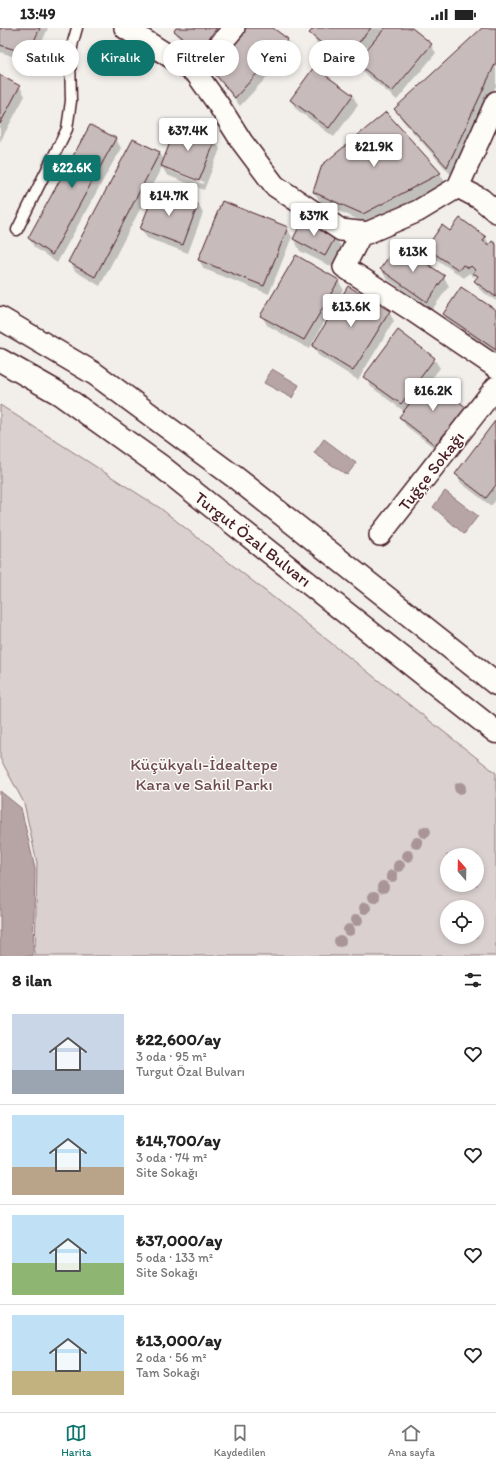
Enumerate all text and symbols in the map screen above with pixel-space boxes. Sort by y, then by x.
text: 13:49 [20,5,56,23]
chip: Satılık [12,40,79,76]
chip: Kiralık [87,40,155,76]
chip: Filtreler [163,40,239,76]
chip: Yeni [247,40,301,76]
chip: Daire [309,40,369,76]
pin: ₺37.4K [155,118,221,152]
text: ₺37.4K [168,123,208,138]
pin: ₺21.9K [341,134,407,168]
text: ₺21.9K [355,139,393,154]
pin: ₺22.6K [39,155,105,189]
text: ₺22.6K [52,160,92,175]
pin: ₺14.7K [136,183,202,217]
text: ₺14.7K [150,188,188,203]
pin: ₺37K [290,203,338,237]
text: ₺37K [300,208,328,223]
pin: ₺13K [389,239,437,273]
text: ₺13K [399,244,427,259]
pin: ₺13.6K [318,294,384,328]
text: ₺13.6K [332,299,370,314]
pin: ₺16.2K [400,378,466,412]
text: ₺16.2K [414,383,452,398]
street label: Tuğçe Sokağı [394,427,468,515]
street label: Turgut Özal Bulvarı [191,487,315,591]
park label: Küçükyalı-İdealtepe Kara ve Sahil Parkı [130,754,278,794]
north arrow [440,848,484,892]
map controls [440,848,484,944]
button: locate [440,900,484,944]
icon: filters [462,969,484,991]
text: 8 ilan [12,970,52,990]
text: ₺22,600/ay [136,1029,221,1049]
icon: home [44,1030,92,1078]
icon: heart [462,1043,484,1065]
text: 3 oda · 95 m² [136,1049,207,1064]
text: Turgut Özal Bulvarı [136,1064,245,1079]
text: ₺14,700/ay [136,1130,221,1150]
icon: home [44,1131,92,1179]
icon: heart [462,1144,484,1166]
text: 3 oda · 74 m² [136,1150,207,1165]
text: Site Sokağı [136,1165,198,1180]
text: ₺37,000/ay [136,1230,222,1250]
icon: home [44,1231,92,1279]
icon: heart [462,1244,484,1266]
text: 5 oda · 133 m² [136,1250,213,1265]
text: Site Sokağı [136,1265,198,1280]
text: ₺13,000/ay [136,1330,222,1350]
icon: home [44,1331,92,1379]
icon: heart [462,1344,484,1366]
text: 2 oda · 56 m² [136,1350,207,1365]
text: Tam Sokağı [136,1365,200,1380]
tab: Harita [61,1422,92,1459]
tab: Kaydedilen [214,1422,266,1459]
tab: Ana sayfa [388,1422,435,1459]

